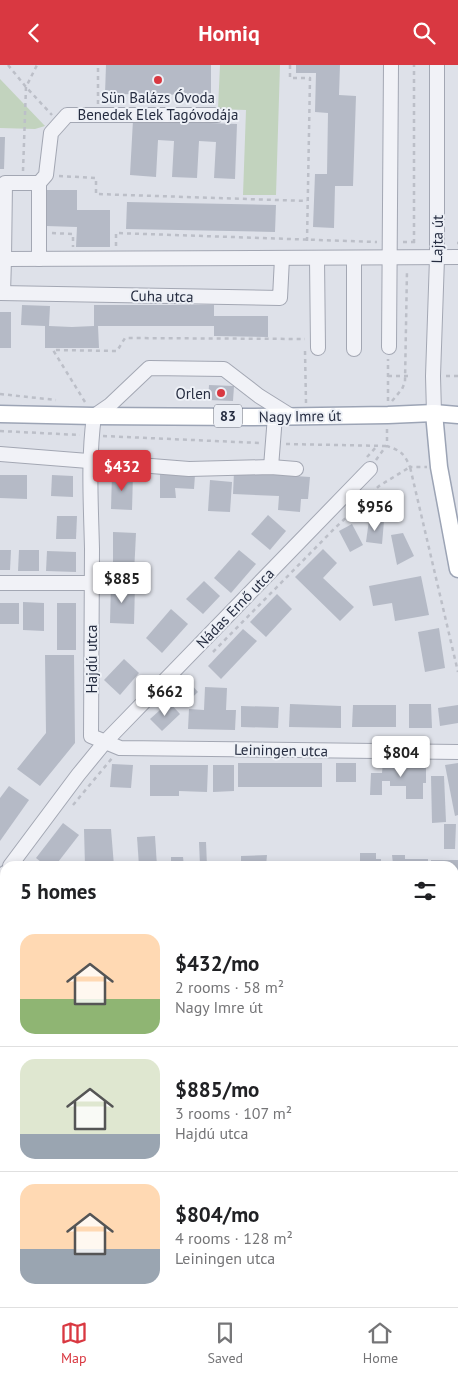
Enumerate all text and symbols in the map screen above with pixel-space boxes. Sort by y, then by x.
icon: back [20,19,48,47]
text: Homiq [198,19,260,47]
icon: search [410,19,438,47]
marker: Sün Balázs Óvoda Benedek Elek Tagóvodája [152,74,164,86]
place label: Sün Balázs Óvoda Benedek Elek Tagóvodája [77,88,239,124]
street label: Lajta út [427,215,447,263]
street label: Cuha utca [130,286,194,306]
place label: Orlen [175,384,211,403]
marker: Orlen [215,387,227,399]
road number: 83 [214,405,242,427]
street label: Nagy Imre út [259,406,341,426]
pin: $432 [92,449,152,492]
text: $432 [104,456,140,476]
pin: $956 [345,489,405,532]
text: $956 [357,496,393,516]
pin: $885 [92,561,152,604]
street label: Nádas Ernő utca [192,564,278,652]
text: $885 [104,568,140,588]
street label: Hajdú utca [82,625,101,693]
pin: $662 [135,675,195,717]
text: $662 [147,681,183,701]
pin: $804 [371,735,431,778]
street label: Leiningen utca [234,740,328,760]
text: $804 [383,742,419,762]
icon: filters [411,877,439,905]
text: 5 homes [20,878,96,905]
text: $432/mo [175,950,259,977]
icon: home [60,954,120,1014]
text: 2 rooms · 58 m² [175,977,284,997]
text: Nagy Imre út [175,997,263,1017]
text: $885/mo [175,1076,259,1103]
icon: home [60,1079,120,1139]
text: 3 rooms · 107 m² [175,1103,292,1123]
text: Hajdú utca [175,1123,249,1143]
text: $804/mo [175,1201,259,1228]
icon: home [60,1204,120,1264]
text: 4 rooms · 128 m² [175,1228,293,1248]
text: Leiningen utca [175,1248,275,1268]
tab: Map [60,1319,88,1367]
tab: Saved [207,1319,243,1367]
tab: Home [363,1319,398,1367]

